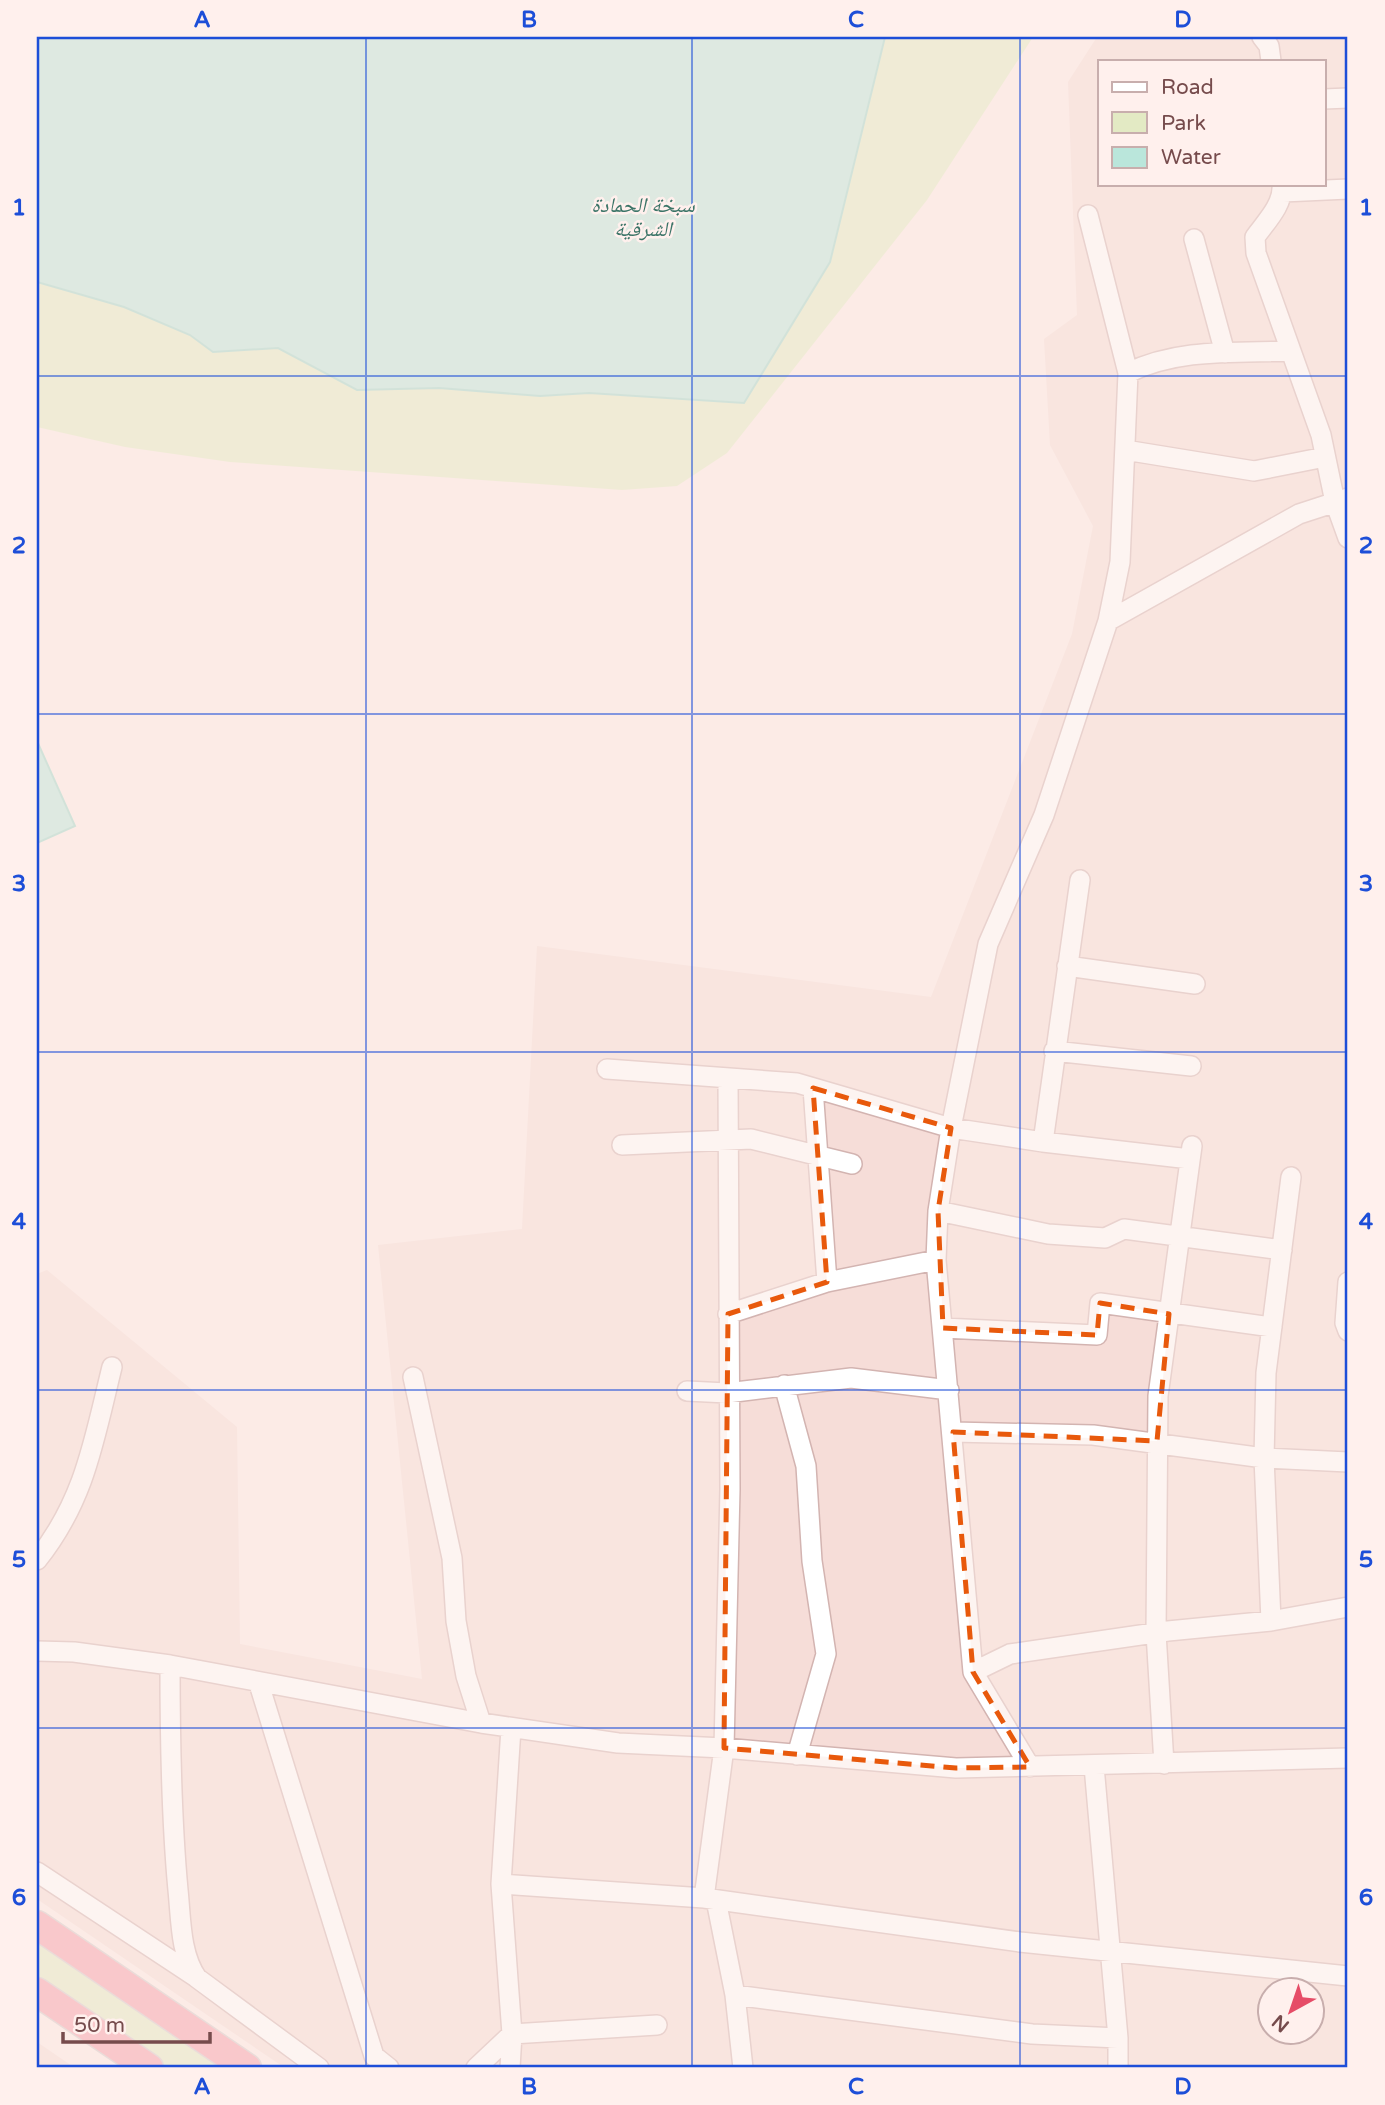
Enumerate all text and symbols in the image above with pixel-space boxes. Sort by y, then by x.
text: A [193,6,211,34]
text: B [521,6,537,34]
text: C [848,6,864,34]
text: D [1174,6,1192,34]
legend [1098,60,1326,186]
text: Road [1161,75,1214,100]
text: Park [1161,111,1206,136]
text: Water [1161,145,1221,170]
water label: سبخة الحمادة الشرقية [591,193,695,242]
text: 1 [12,194,26,222]
text: 1 [1359,194,1373,222]
text: 2 [12,532,26,560]
text: 2 [1359,532,1373,560]
text: 3 [12,870,26,898]
text: 3 [1359,870,1373,898]
text: 4 [12,1208,27,1236]
text: 4 [1359,1208,1374,1236]
text: 5 [12,1546,26,1574]
text: 5 [1359,1546,1373,1574]
text: 6 [12,1884,26,1912]
text: 6 [1359,1884,1373,1912]
north arrow [1256,1976,1326,2046]
scale bar [63,2000,210,2044]
text: N [1268,2010,1294,2037]
text: 50 m [74,2013,125,2038]
text: A [193,2073,211,2101]
text: B [521,2073,537,2101]
text: C [848,2073,864,2101]
text: D [1174,2073,1192,2101]

